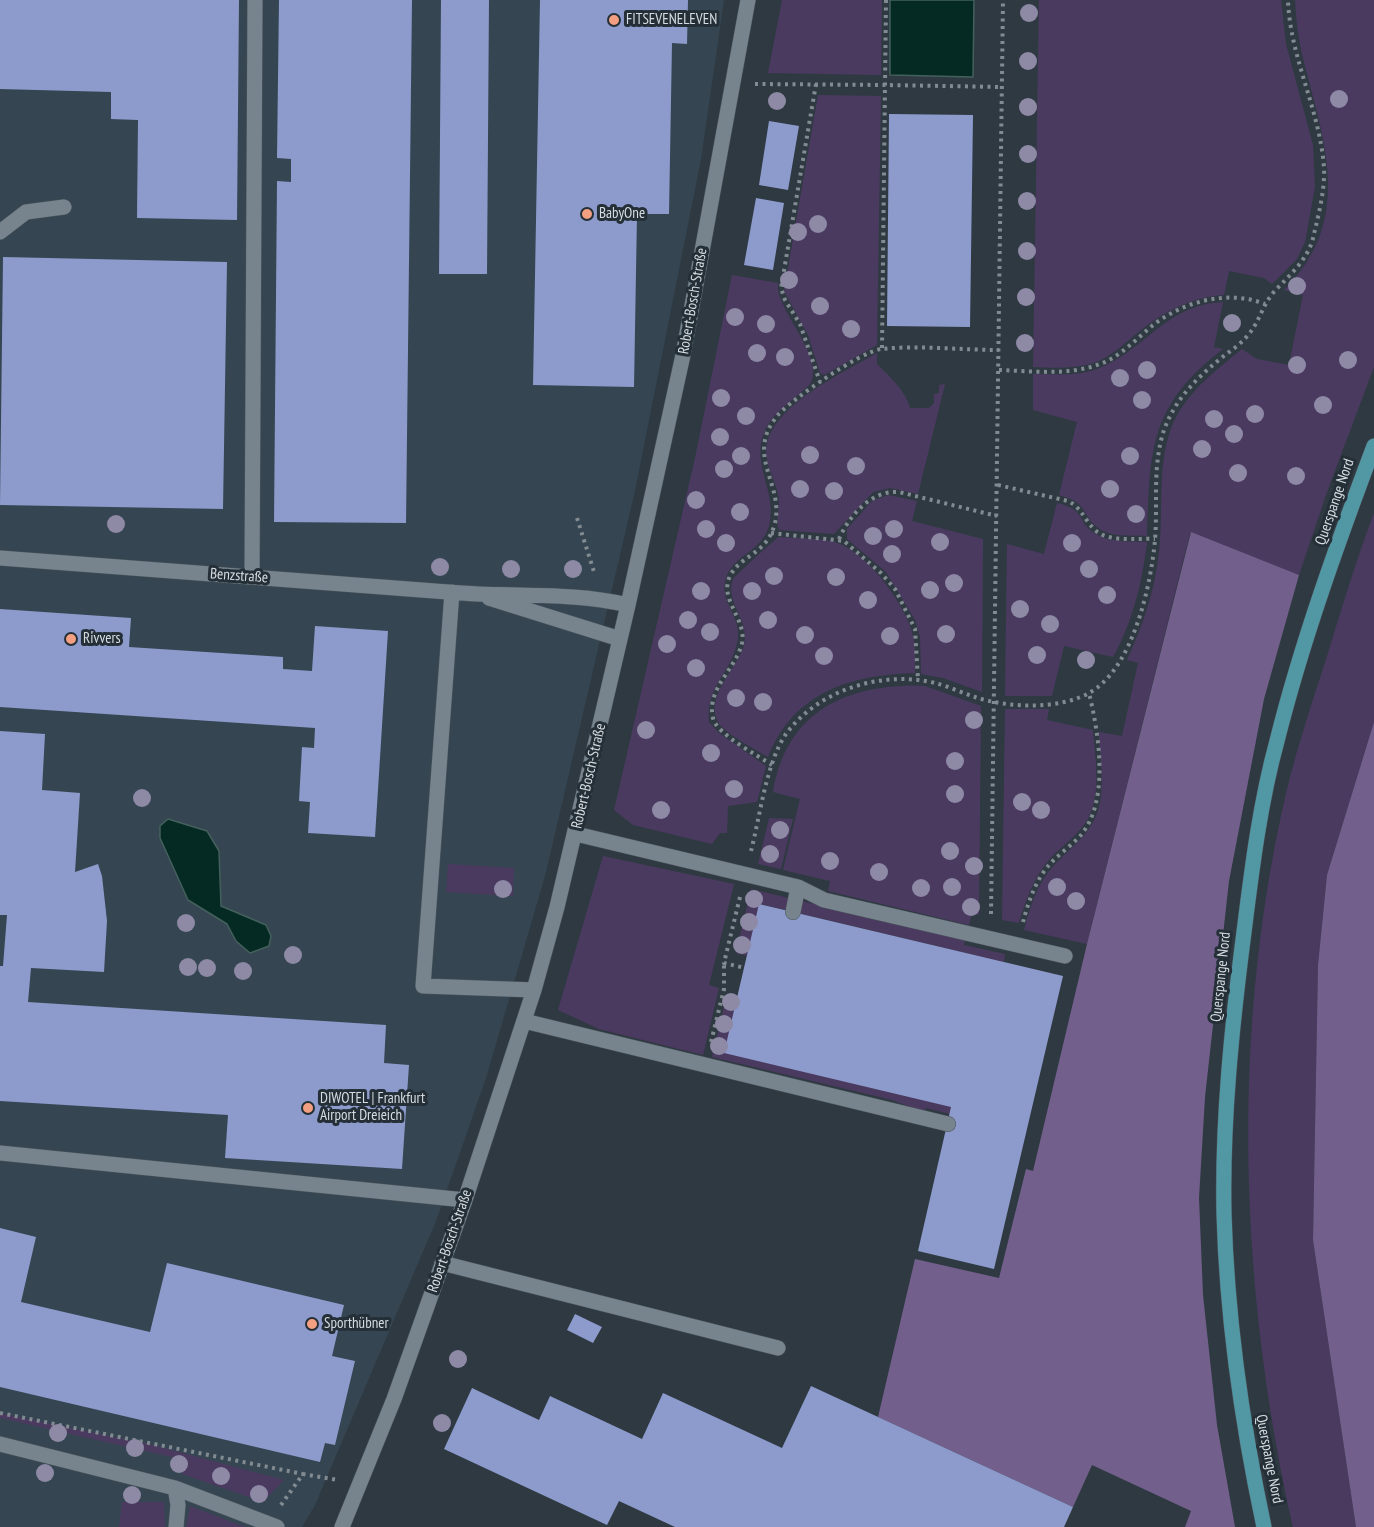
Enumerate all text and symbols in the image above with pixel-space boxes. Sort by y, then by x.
place label: FITSEVENELEVEN [626,11,717,29]
marker: FITSEVENELEVEN [607,13,621,27]
place label: BabyOne [599,205,645,223]
marker: BabyOne [580,207,594,221]
street label: Robert-Bosch-Straße [675,247,711,355]
street label: Querspange Nord [1312,456,1358,548]
street label: Benzstraße [209,565,269,587]
place label: Rivvers [83,630,121,648]
marker: Rivvers [64,632,78,646]
street label: Robert-Bosch-Straße [568,722,610,830]
street label: Querspange Nord [1207,931,1235,1023]
place label: DIWOTEL | Frankfurt Airport Dreieich [320,1090,425,1125]
marker: DIWOTEL | Frankfurt Airport Dreieich [301,1101,315,1115]
street label: Robert-Bosch-Straße [424,1187,476,1295]
place label: Sporthübner [324,1315,389,1333]
marker: Sporthübner [305,1317,319,1331]
street label: Querspange Nord [1252,1413,1286,1505]

